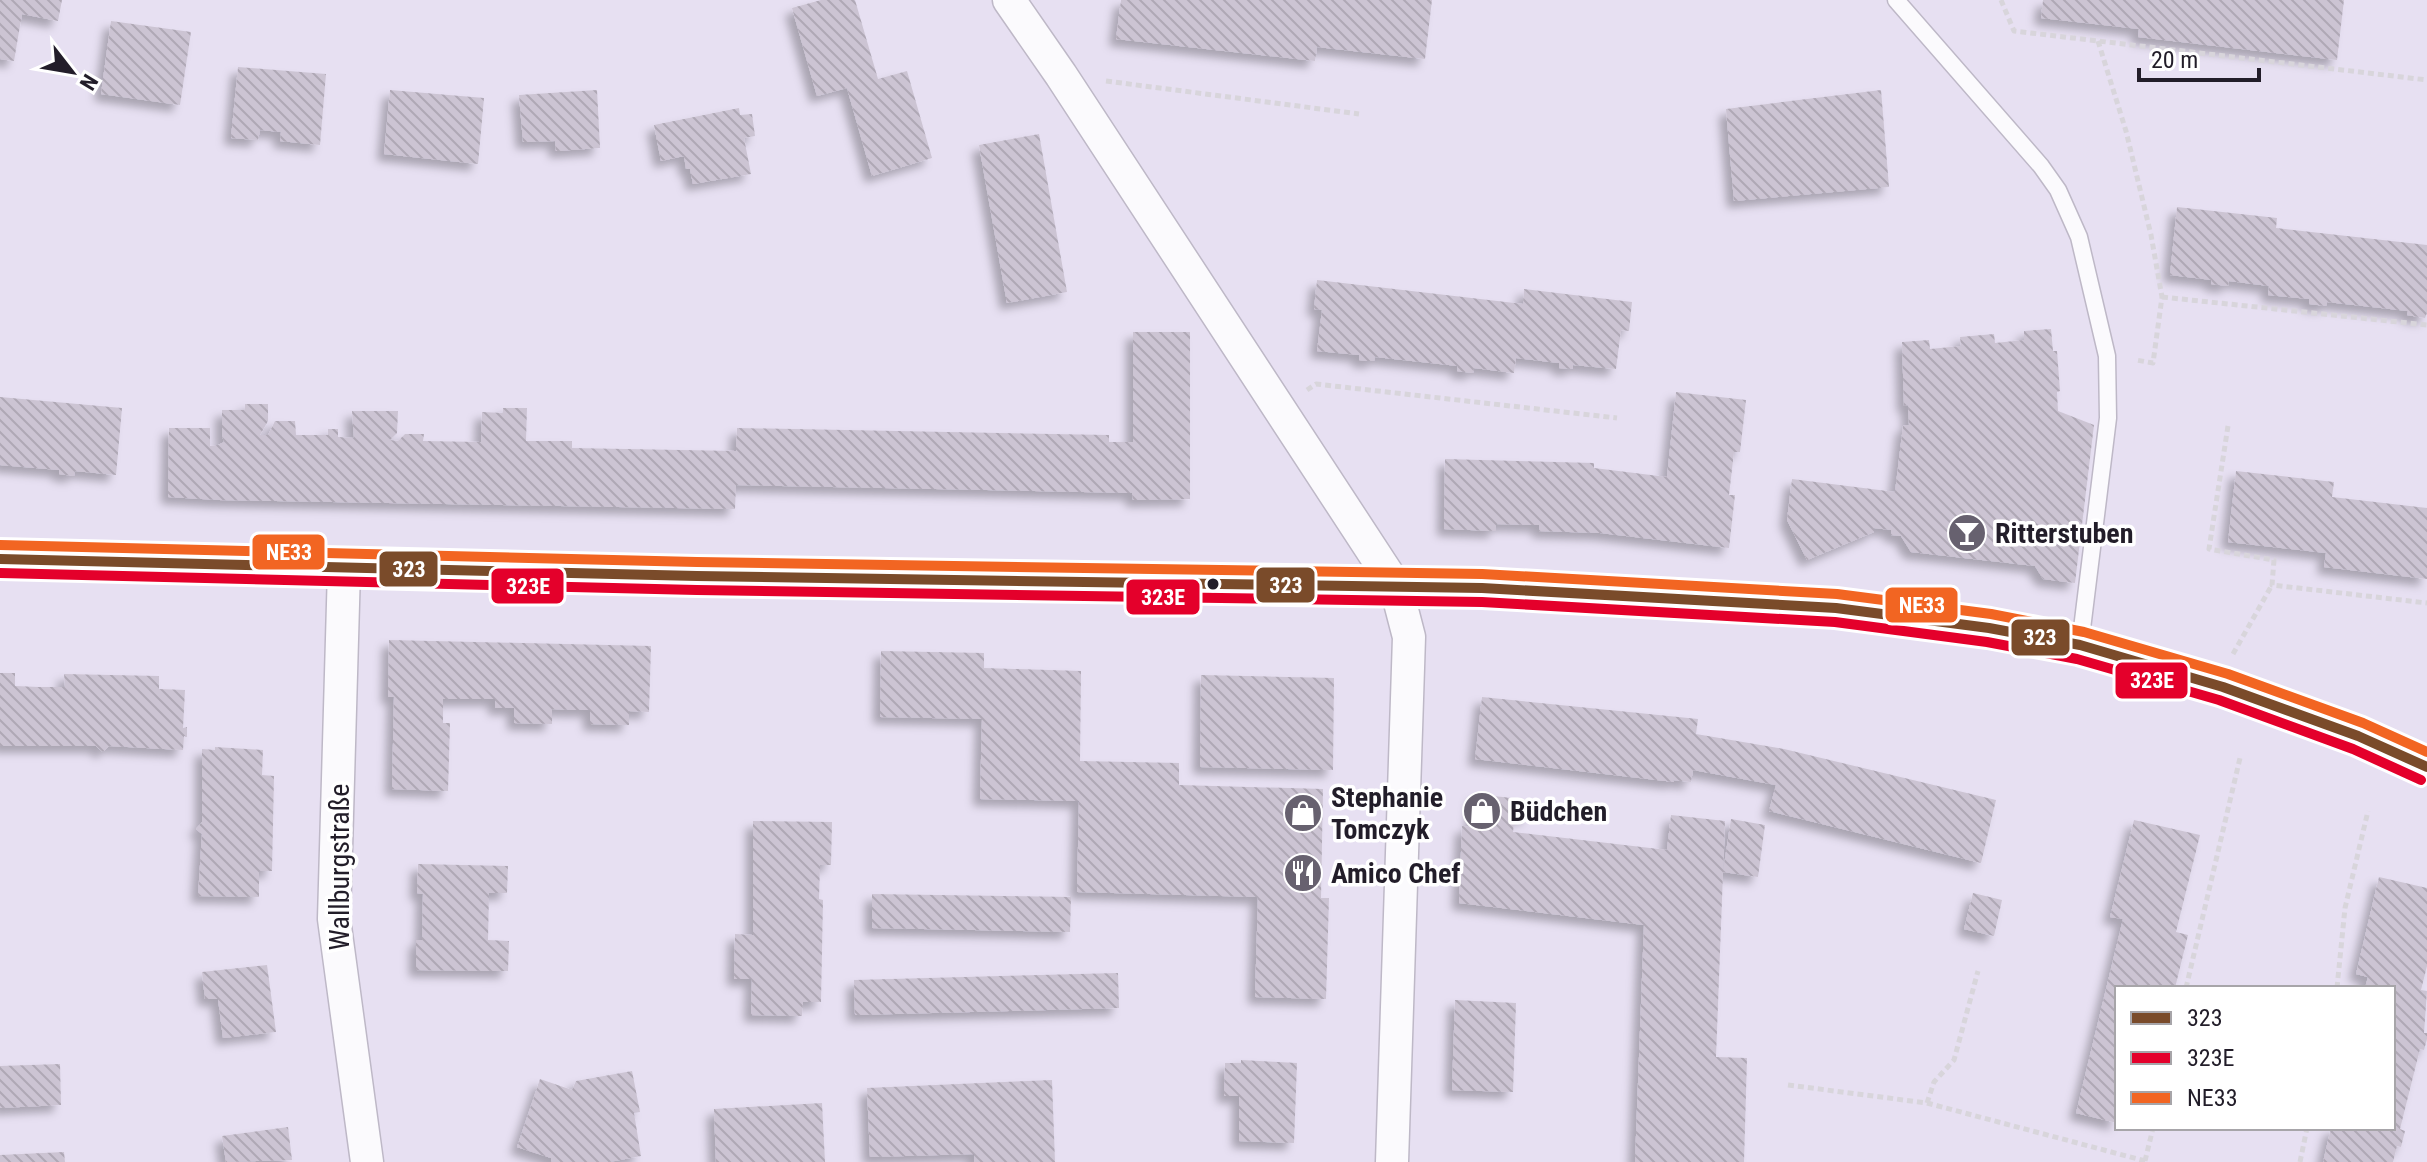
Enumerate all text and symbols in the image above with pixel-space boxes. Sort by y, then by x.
north arrow [32,32,112,112]
scale bar [2139,32,2259,82]
text: 20 m [2151,46,2198,74]
text: N [75,70,103,94]
bar icon: Ritterstuben [1946,512,1988,554]
place label: Ritterstuben [1995,517,2134,550]
line badge: NE33 [251,533,326,571]
text: NE33 [266,540,312,565]
line badge: 323 [378,550,439,588]
text: 323 [392,557,426,582]
line badge: 323 [1255,566,1316,604]
line badge: 323E [490,567,565,605]
text: 323 [1269,573,1303,598]
text: 323E [506,574,550,599]
unlabelled marker [1205,576,1221,592]
line badge: 323E [1125,578,1201,616]
text: 323E [1141,585,1185,610]
line badge: NE33 [1884,586,1959,624]
text: NE33 [1899,593,1945,618]
line badge: 323 [2010,618,2071,657]
text: 323 [2023,625,2057,650]
line badge: 323E [2114,661,2189,700]
text: 323E [2130,668,2174,693]
place label: Stephanie Tomczyk [1331,781,1443,846]
street label: Wallburgstraße [323,784,356,950]
shop icon: Büdchen [1461,790,1503,832]
shop icon: Stephanie Tomczyk [1282,792,1324,834]
place label: Büdchen [1510,795,1607,828]
restaurant icon: Amico Chef [1282,852,1324,894]
place label: Amico Chef [1331,857,1460,890]
legend [2115,986,2395,1130]
text: 323 [2187,1004,2223,1032]
text: 323E [2187,1044,2235,1072]
text: NE33 [2187,1084,2238,1112]

